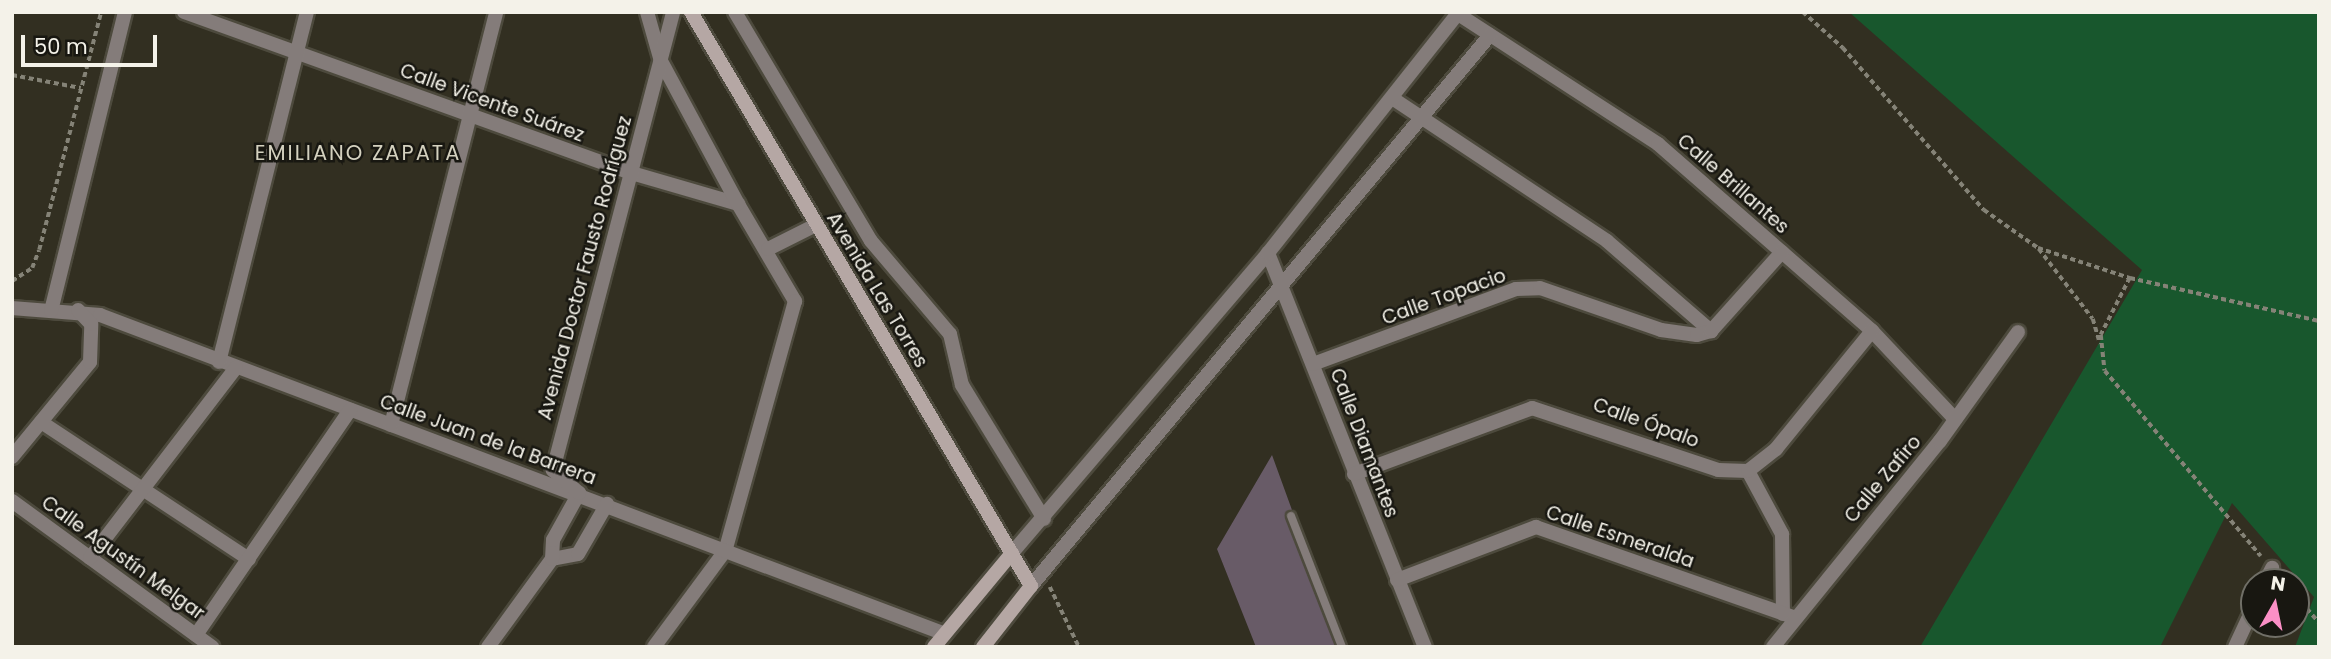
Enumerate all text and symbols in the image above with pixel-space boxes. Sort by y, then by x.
scale bar [24,21,161,65]
text: 50 m [34,32,88,61]
street label: Calle Vicente Suárez [397,59,587,147]
street label: Avenida Doctor Fausto Rodríguez [533,114,637,422]
street label: Calle Brillantes [1673,129,1793,239]
district label: EMILIANO ZAPATA [257,140,459,166]
street label: Avenida Las Torres [822,208,932,372]
street label: Calle Topacio [1379,264,1509,330]
street label: Calle Diamantes [1325,365,1403,521]
street label: Calle Juan de la Barrera [377,390,599,490]
street label: Calle Ópalo [1590,393,1702,453]
street label: Calle Zafiro [1840,431,1926,527]
street label: Calle Agustín Melgar [37,491,209,625]
street label: Calle Esmeralda [1543,501,1697,573]
north arrow [2240,568,2310,638]
text: N [2269,569,2287,598]

